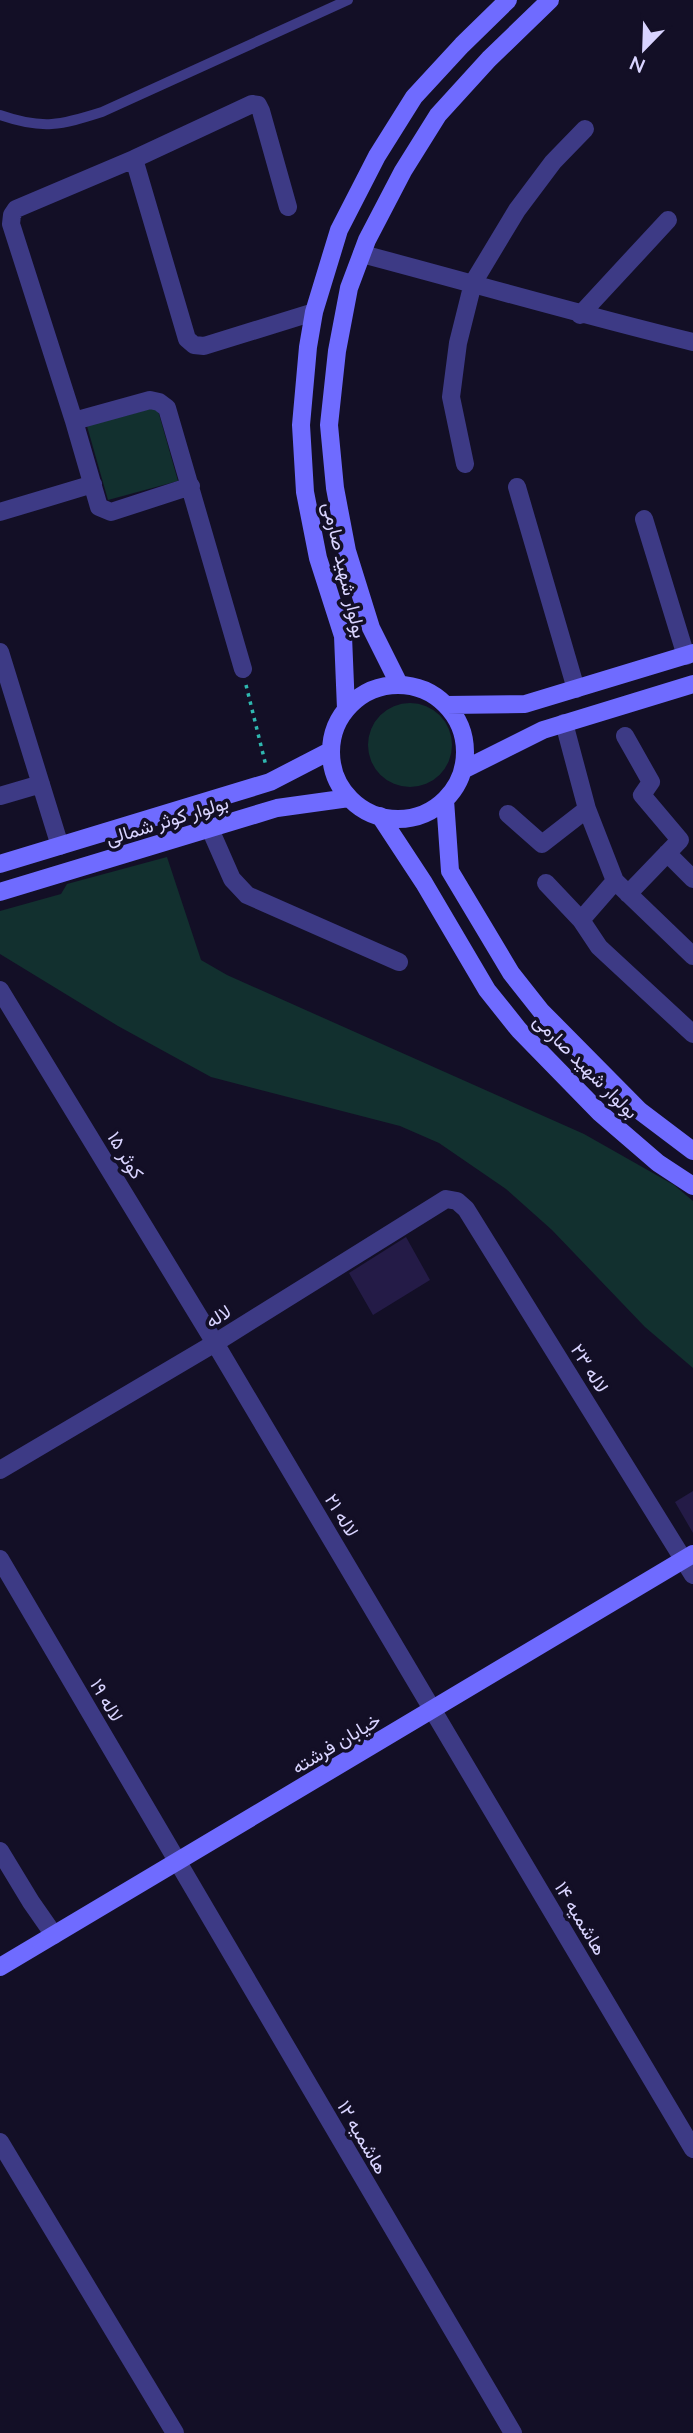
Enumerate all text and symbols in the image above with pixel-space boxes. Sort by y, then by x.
north arrow [609,14,679,84]
text: N [626,52,648,79]
street label: بولوار شهید صارمی [318,500,372,640]
street label: بولوار کوثر شمالی [103,790,231,850]
street label: بولوار شهید صارمی [528,1008,644,1124]
street label: کوثر ۱۵ [102,1127,150,1183]
street label: لاله [201,1299,235,1332]
street label: لاله ۲۳ [567,1339,614,1397]
street label: لاله ۲۱ [321,1489,364,1541]
street label: لاله ۱۹ [86,1674,129,1725]
street label: خیابان فرشته [287,1707,385,1779]
street label: هاشمیه ۱۴ [550,1877,612,1959]
street label: هاشمیه ۱۲ [332,2096,394,2178]

